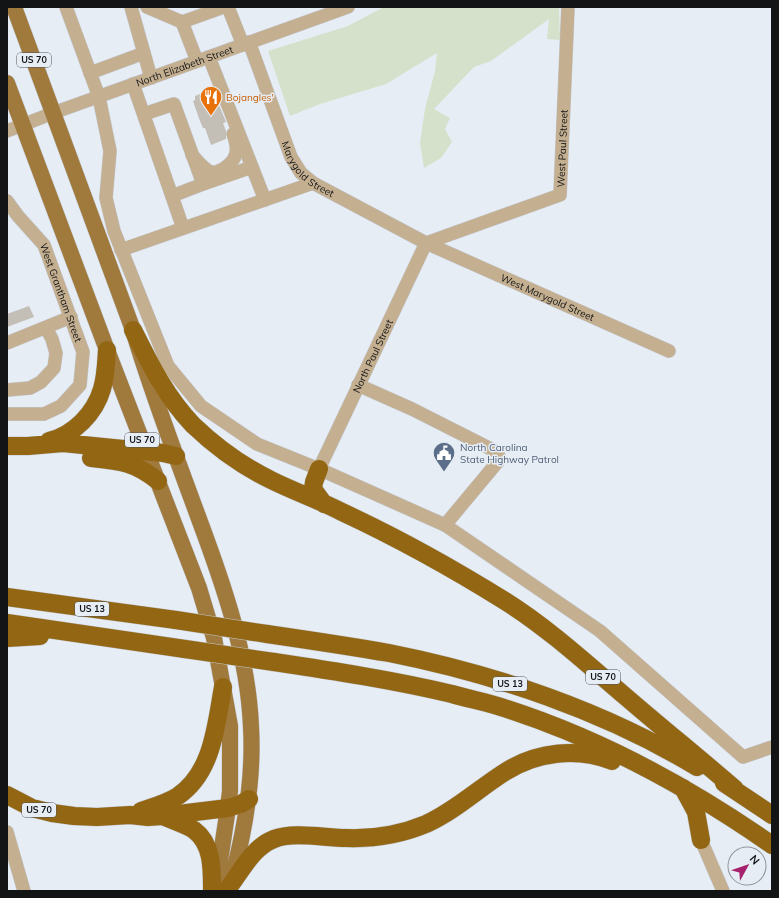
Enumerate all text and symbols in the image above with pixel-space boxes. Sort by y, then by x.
street label: North Elizabeth Street [134,43,235,90]
road number: US 70 [17,53,51,67]
restaurant icon: Bojangles' [198,84,224,117]
place label: Bojangles' [226,91,274,104]
street label: West Paul Street [554,109,571,188]
street label: Marygold Street [279,139,337,200]
street label: West Grantham Street [37,241,85,344]
street label: West Marygold Street [499,271,597,324]
street label: North Paul Street [350,317,396,395]
road number: US 70 [125,433,159,447]
public building icon: North Carolina State Highway Patrol [431,440,457,473]
place label: North Carolina State Highway Patrol [460,441,559,466]
road number: US 13 [75,602,109,616]
road number: US 70 [586,670,620,684]
road number: US 13 [493,677,527,691]
road number: US 70 [22,803,56,817]
north arrow [727,846,767,886]
text: N [747,852,763,867]

